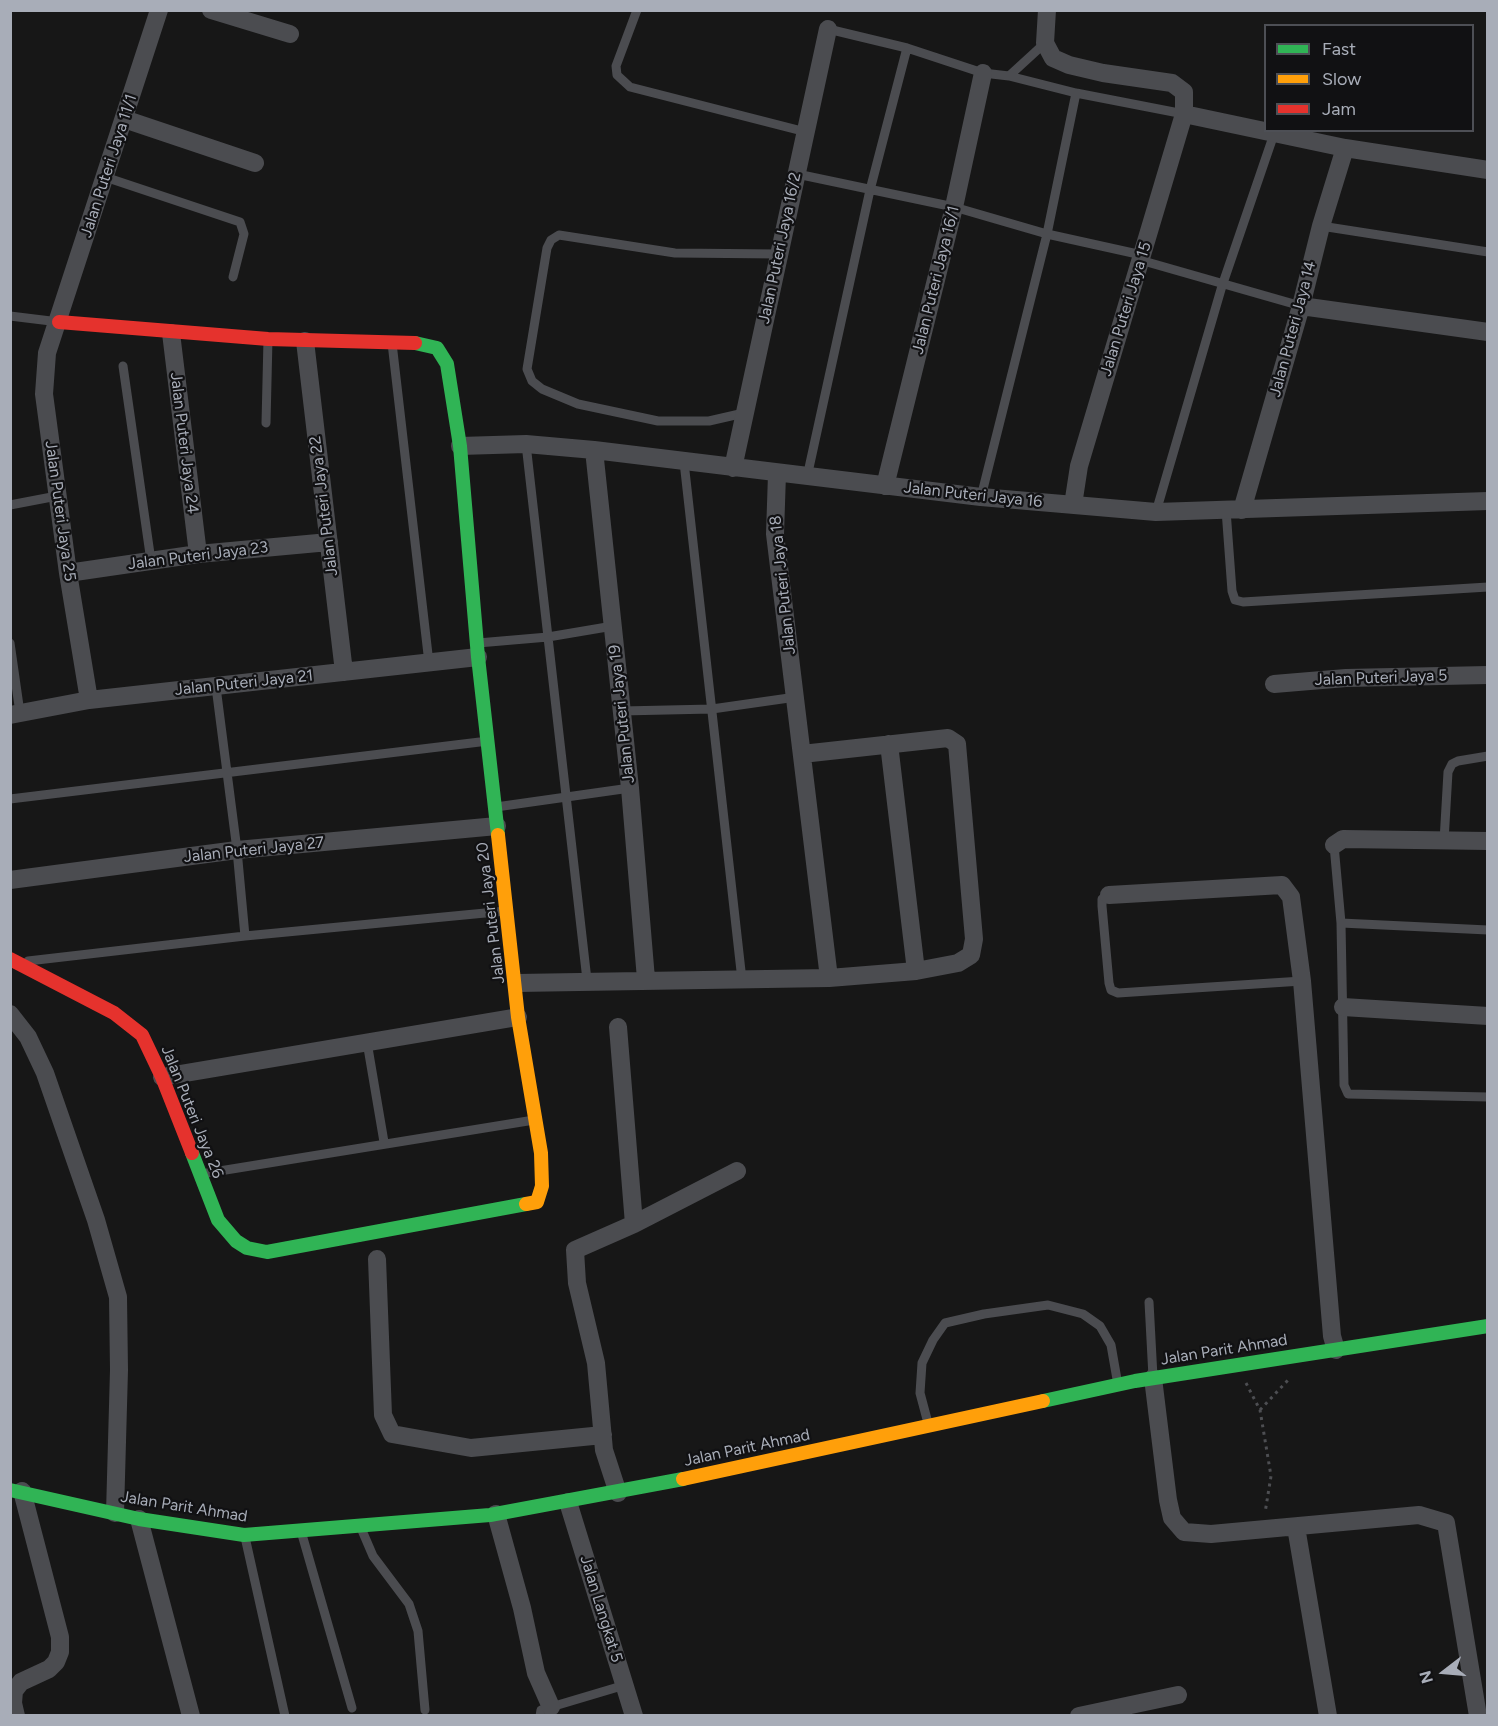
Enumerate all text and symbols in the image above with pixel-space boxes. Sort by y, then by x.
legend [1264,24,1474,132]
text: Fast [1322,38,1356,60]
text: Slow [1322,68,1361,90]
street label: Jalan Puteri Jaya 11/1 [77,92,141,240]
text: Jam [1322,98,1356,120]
street label: Jalan Puteri Jaya 16/2 [755,171,805,325]
street label: Jalan Puteri Jaya 16/1 [908,204,964,356]
street label: Jalan Puteri Jaya 15 [1096,240,1156,378]
street label: Jalan Puteri Jaya 14 [1266,259,1320,399]
street label: Jalan Puteri Jaya 24 [166,371,202,515]
street label: Jalan Puteri Jaya 22 [306,435,342,577]
street label: Jalan Puteri Jaya 25 [41,440,79,582]
street label: Jalan Puteri Jaya 16 [903,478,1043,512]
street label: Jalan Puteri Jaya 18 [766,514,800,656]
street label: Jalan Puteri Jaya 23 [127,538,269,574]
street label: Jalan Puteri Jaya 19 [605,644,639,784]
street label: Jalan Puteri Jaya 21 [174,666,314,700]
street label: Jalan Puteri Jaya 5 [1314,666,1448,690]
street label: Jalan Puteri Jaya 27 [183,833,325,867]
street label: Jalan Puteri Jaya 20 [473,841,509,985]
street label: Jalan Puteri Jaya 26 [157,1043,227,1181]
street label: Jalan Parit Ahmad [1159,1330,1289,1370]
street label: Jalan Parit Ahmad [682,1425,812,1471]
street label: Jalan Parit Ahmad [119,1487,249,1527]
street label: Jalan Langkat 5 [576,1553,626,1665]
north arrow [1414,1642,1474,1702]
text: N [1415,1669,1437,1686]

